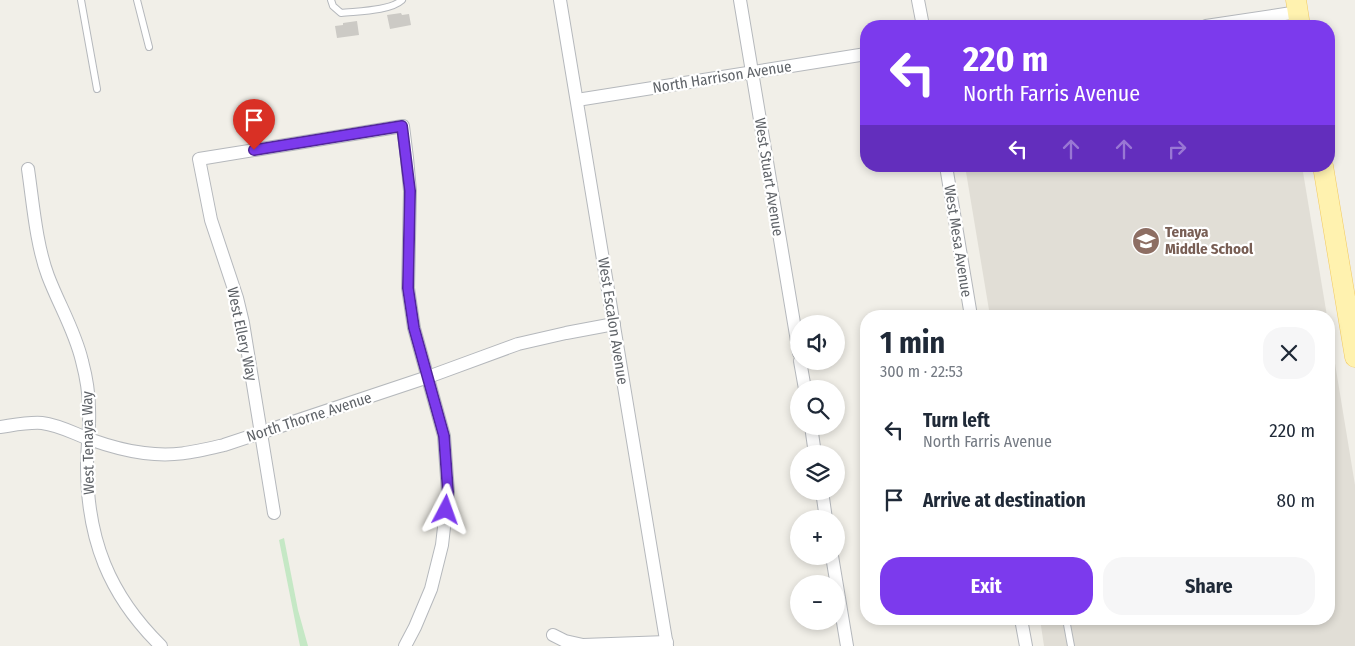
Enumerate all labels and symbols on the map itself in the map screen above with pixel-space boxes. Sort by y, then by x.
street label: North Harrison Avenue [651,57,793,97]
pin [233,99,275,150]
street label: West Stuart Avenue [751,117,787,237]
street label: West Mesa Avenue [940,183,976,299]
place label: Tenaya Middle School [1165,223,1254,258]
school or university icon: Tenaya Middle School [1131,226,1161,256]
street label: West Escalon Avenue [594,256,632,386]
street label: West Ellery Way [223,285,261,383]
street label: North Thorne Avenue [244,388,374,446]
street label: West Tenaya Way [78,391,98,495]
position arrow [419,483,471,535]

